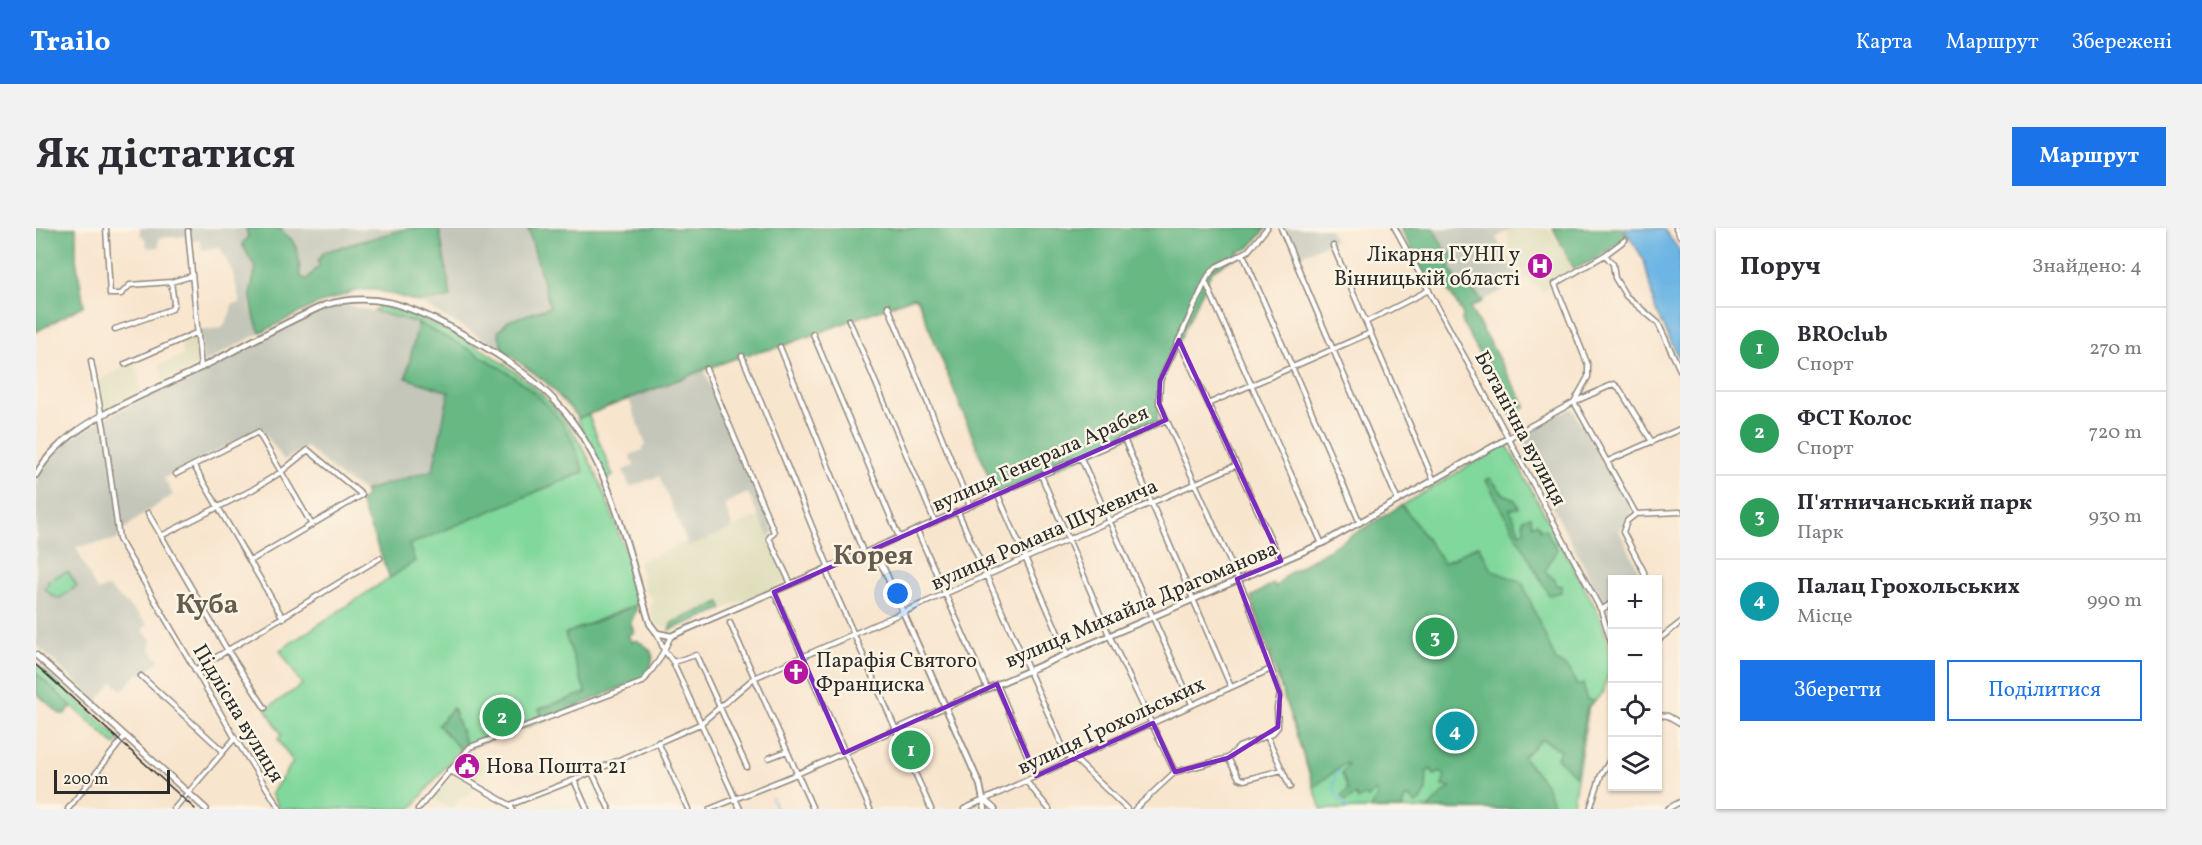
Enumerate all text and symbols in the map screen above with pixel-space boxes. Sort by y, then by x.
text: Trailo [30,23,111,62]
text: Карта [1856,28,1913,57]
text: Маршрут [1946,28,2039,57]
text: Збережені [2072,28,2172,57]
text: Як дістатися [36,127,296,186]
button: Маршрут [2012,127,2166,186]
place label: Лікарня ГУНП у Вінницькій області [1334,241,1521,294]
text: Поруч [1740,249,1821,285]
hospital icon: Лікарня ГУНП у Вінницькій області [1525,251,1555,281]
text: Знайдено: 4 [2032,253,2142,281]
text: BROclub [1797,320,1888,351]
text: 1 [1755,335,1764,363]
text: 270 m [2089,335,2142,363]
street label: Ботанічна вулиця [1467,346,1573,511]
text: Спорт [1797,351,1854,379]
street label: вулиця Генерала Арабея [928,399,1153,520]
text: ФСТ Колос [1797,404,1912,435]
text: 2 [1754,419,1765,447]
text: 720 m [2088,419,2142,447]
text: Спорт [1797,435,1854,463]
street label: вулиця Романа Шухевича [927,472,1163,599]
text: П'ятничанський парк [1797,488,2032,519]
text: 3 [1754,503,1765,531]
text: 930 m [2088,503,2142,531]
text: Парк [1797,519,1843,547]
street label: вулиця Михайла Драгоманова [1001,535,1282,676]
district label: Корея [833,538,913,576]
text: Палац Грохольських [1797,572,2020,603]
map controls [1608,575,1662,791]
button: + [1608,575,1662,629]
your location [883,579,912,608]
district label: Куба [175,587,239,625]
text: 4 [1753,587,1766,615]
text: 990 m [2087,587,2142,615]
text: Місце [1797,603,1852,631]
pin: 3 [1416,614,1454,660]
button: − [1608,629,1662,683]
street label: Підлісна вулиця [185,639,291,789]
place label: Парафія Святого Франциска [816,647,977,700]
church icon: Парафія Святого Франциска [781,657,811,687]
button: Зберегти [1740,660,1935,721]
button: Поділитися [1947,660,2142,721]
street label: вулиця Ґрохольських [1013,670,1210,783]
button: locate [1608,683,1662,737]
pin: 2 [482,694,522,740]
pin: 4 [1436,708,1474,754]
pin: 1 [892,728,930,772]
button: layers [1608,737,1662,791]
public building icon: Нова Пошта 21 [452,751,482,781]
place label: Нова Пошта 21 [486,753,627,782]
scale bar [54,767,170,794]
text: 200 m [63,769,108,791]

